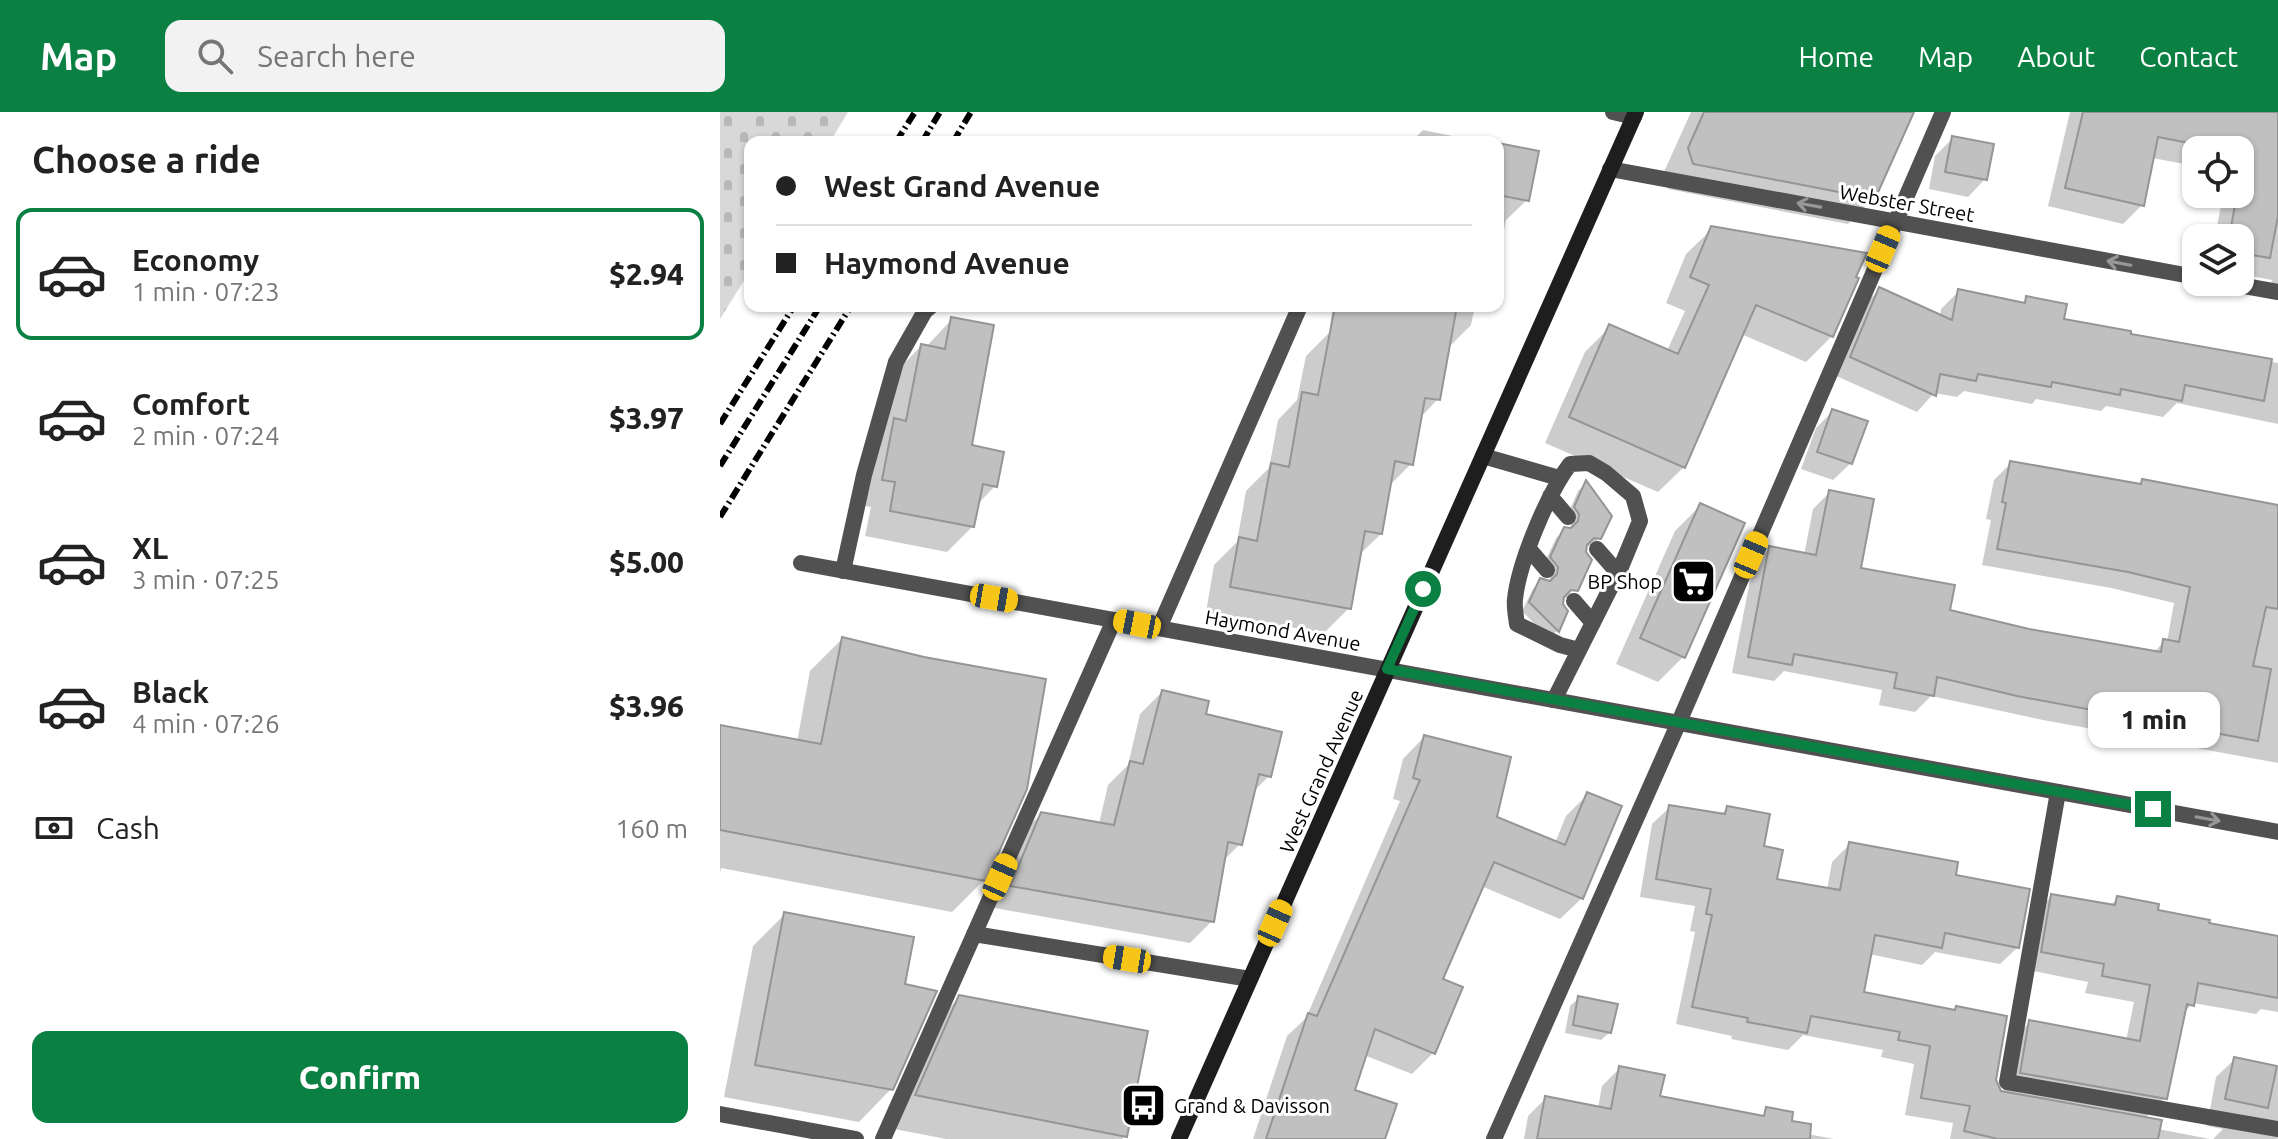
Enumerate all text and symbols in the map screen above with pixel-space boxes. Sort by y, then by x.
search box [165,20,725,92]
icon: search [193,34,237,78]
text: Map [40,35,117,77]
text: Search here [257,39,416,73]
text: Home [1799,41,1874,72]
text: Map [1918,41,1973,72]
text: About [2017,41,2095,72]
text: Contact [2139,41,2238,72]
map controls [2182,136,2254,296]
button: locate [2182,136,2254,208]
text: Choose a ride [32,139,261,180]
text: West Grand Avenue [824,169,1100,203]
street label: Webster Street [1838,180,1976,226]
one-way arrow [1796,197,1822,212]
car [1863,222,1903,276]
button: layers [2182,224,2254,296]
icon: car [36,238,108,310]
text: Economy [132,243,259,277]
text: Haymond Avenue [824,246,1070,280]
one-way arrow [2107,255,2133,270]
text: $2.94 [609,257,684,291]
text: 1 min · 07:23 [132,277,280,306]
icon: car [36,382,108,454]
text: Comfort [132,387,250,421]
text: $3.97 [609,401,684,435]
text: 2 min · 07:24 [132,421,280,450]
icon: car [36,526,108,598]
car [1731,528,1771,582]
text: XL [132,531,168,565]
text: $5.00 [609,545,684,579]
supermarket icon: BP Shop [1669,557,1717,605]
text: 3 min · 07:25 [132,565,280,594]
place label: BP Shop [1587,570,1662,593]
route start [1405,571,1441,607]
car [968,582,1020,614]
street label: Haymond Avenue [1203,605,1363,655]
car [1111,608,1163,640]
icon: car [36,670,108,742]
text: Black [132,675,209,709]
street label: West Grand Avenue [1275,686,1367,856]
text: $3.96 [609,689,684,723]
callout: 1 min [2087,693,2219,749]
text: 1 min [2121,705,2187,734]
text: 4 min · 07:26 [132,709,280,738]
route end [2135,791,2171,827]
icon: cash [32,806,76,850]
text: Cash [96,811,160,845]
one-way arrow [2195,813,2220,828]
text: 160 m [616,814,688,843]
car [979,850,1021,904]
car [1254,896,1296,950]
car [1101,943,1153,975]
button: Confirm [32,1031,688,1123]
bus stop icon: Grand & Davisson [1119,1081,1167,1129]
place label: Grand & Davisson [1174,1094,1330,1117]

